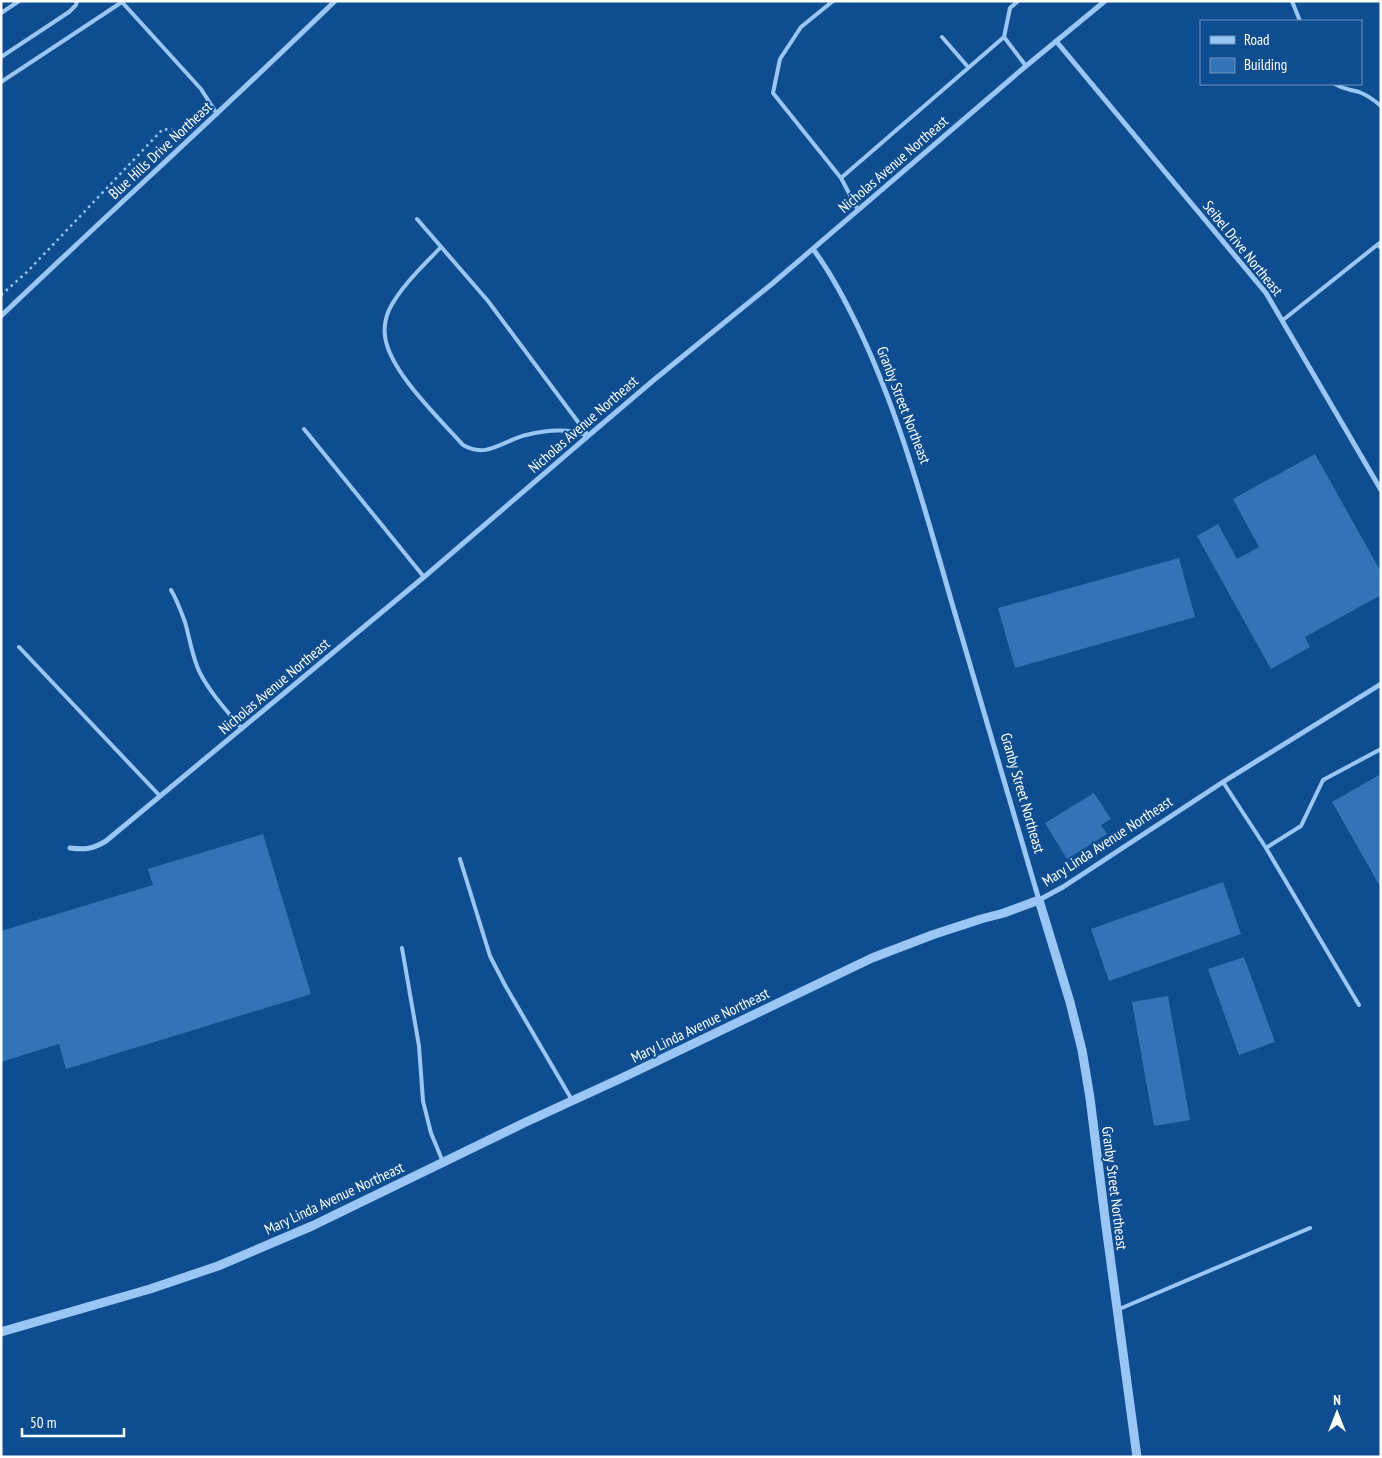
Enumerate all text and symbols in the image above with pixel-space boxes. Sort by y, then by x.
legend [1200,20,1362,85]
text: Road [1244,30,1270,49]
text: Building [1244,55,1287,74]
street label: Blue Hills Drive Northeast [104,97,216,203]
street label: Nicholas Avenue Northeast [834,111,952,217]
street label: Seibel Drive Northeast [1199,197,1287,299]
street label: Granby Street Northeast [873,344,935,466]
street label: Nicholas Avenue Northeast [524,371,642,477]
street label: Nicholas Avenue Northeast [215,634,333,738]
street label: Granby Street Northeast [997,731,1049,855]
street label: Mary Linda Avenue Northeast [1038,792,1176,890]
street label: Mary Linda Avenue Northeast [628,983,772,1067]
street label: Granby Street Northeast [1098,1125,1132,1251]
street label: Mary Linda Avenue Northeast [261,1157,407,1239]
north arrow [1312,1388,1362,1438]
text: N [1333,1391,1341,1409]
scale bar [22,1406,125,1438]
text: 50 m [30,1413,56,1432]

